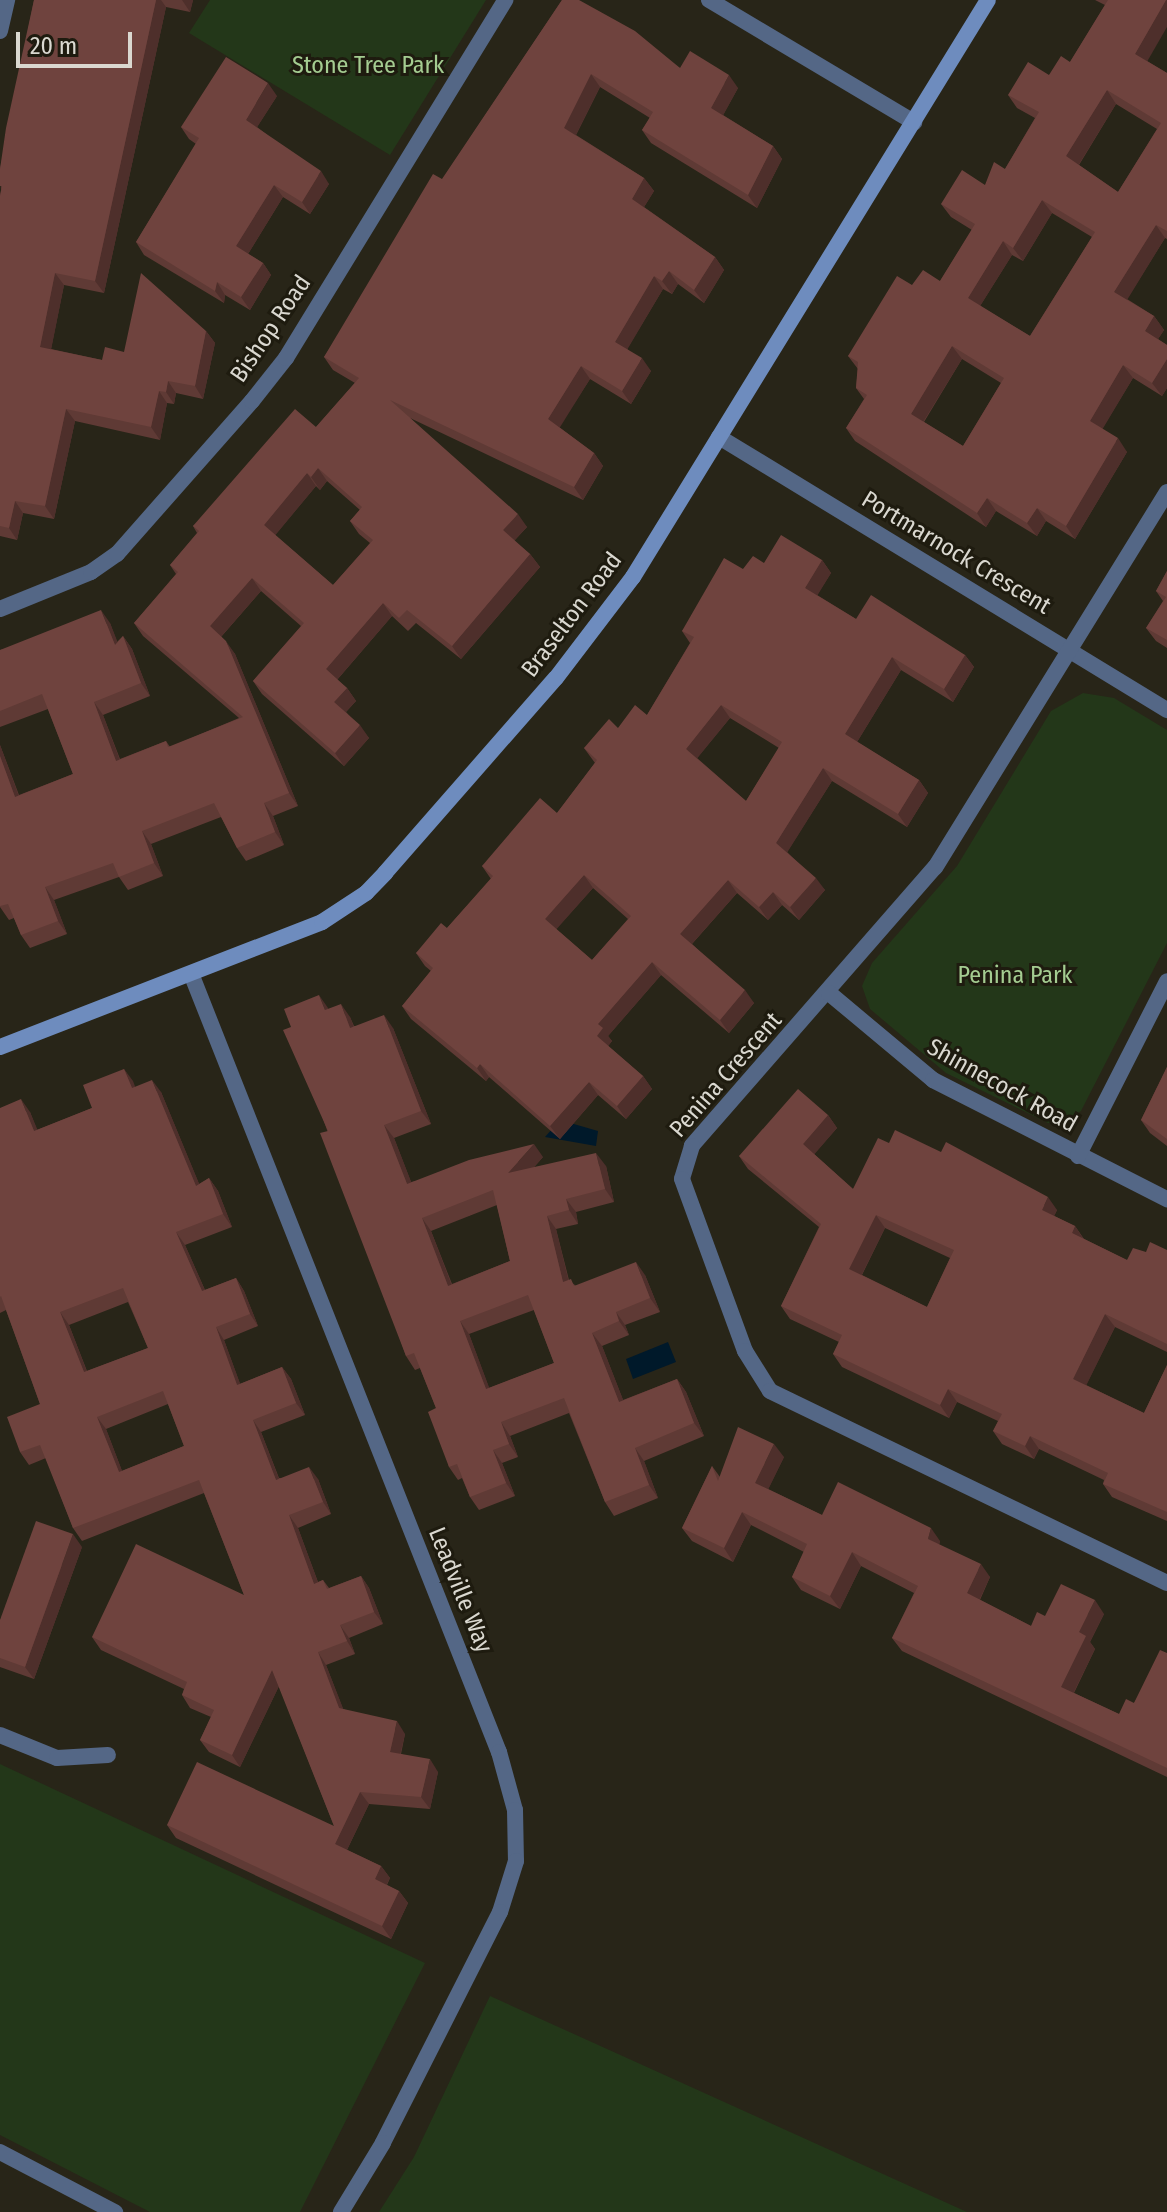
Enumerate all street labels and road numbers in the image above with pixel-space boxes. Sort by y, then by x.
street label: Bishop Road [225,270,317,388]
street label: Portmarnock Crescent [856,485,1056,621]
street label: Braselton Road [516,547,628,683]
street label: Penina Crescent [664,1007,788,1143]
street label: Shinnecock Road [922,1033,1082,1139]
street label: Leadville Way [422,1523,498,1657]

